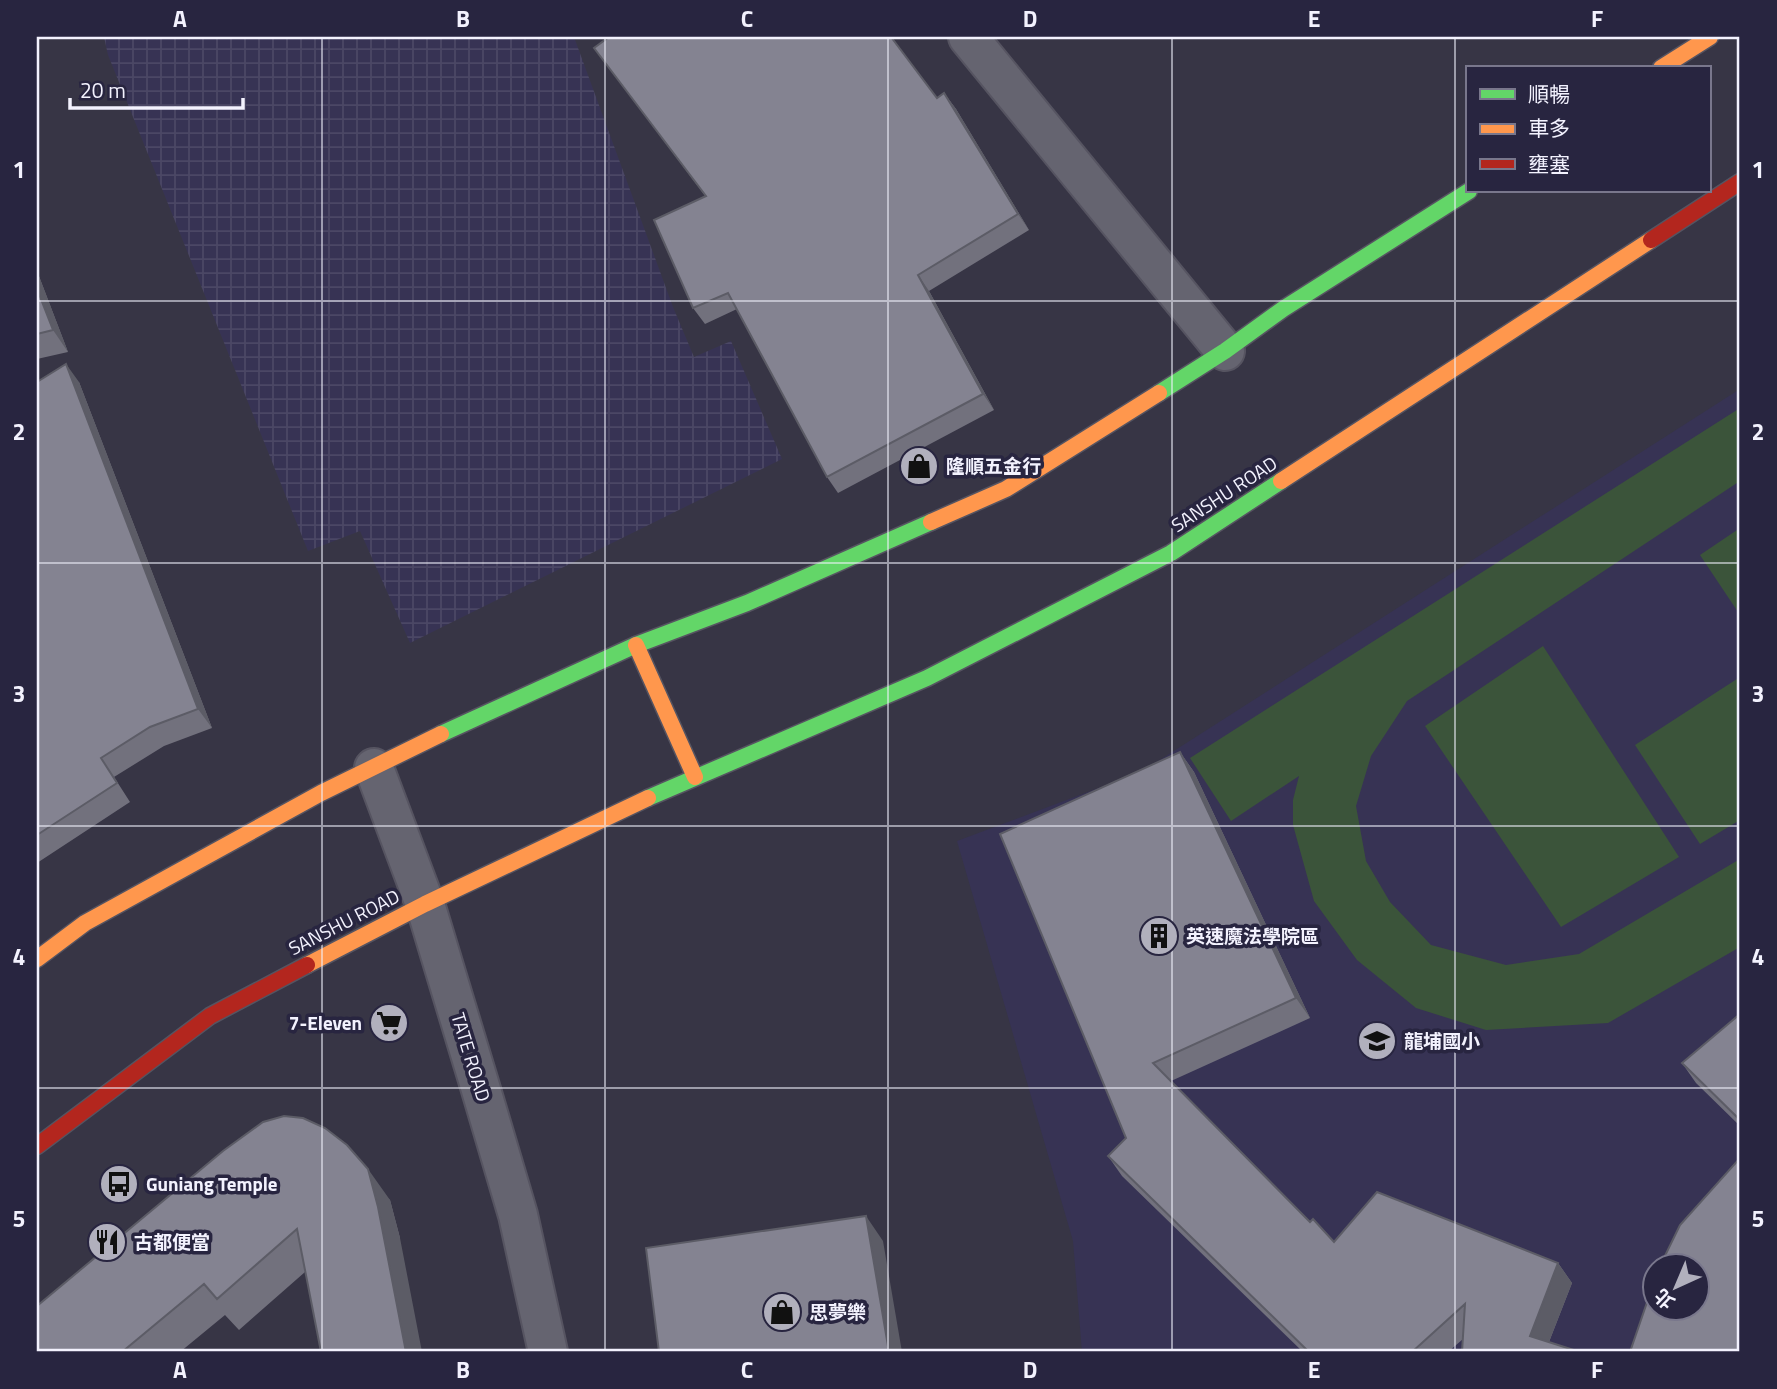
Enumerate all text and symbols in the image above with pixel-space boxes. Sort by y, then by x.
text: A [173,1,187,36]
text: B [456,1,470,36]
text: C [741,1,753,36]
text: D [1023,1,1037,36]
text: E [1308,1,1320,36]
text: F [1591,1,1603,36]
scale bar [70,66,243,110]
legend [1466,66,1710,192]
text: 20 m [80,74,126,106]
text: 順暢 [1528,78,1570,110]
text: 車多 [1528,112,1570,144]
text: 壅塞 [1528,148,1570,180]
text: 1 [13,152,25,187]
text: 1 [1752,152,1764,187]
text: 2 [13,414,25,449]
text: 2 [1752,414,1764,449]
shop icon: 隆順五金行 [898,445,940,487]
street label: SANSHU ROAD [1165,448,1283,539]
place label: 隆順五金行 [946,451,1041,480]
text: 3 [13,676,25,711]
text: 3 [1752,676,1764,711]
street label: SANSHU ROAD [283,881,404,962]
building icon: 英速魔法學院區 [1138,915,1180,957]
place label: 英速魔法學院區 [1186,921,1319,950]
text: 4 [13,939,25,974]
text: 4 [1752,939,1764,974]
supermarket icon: 7-Eleven [368,1002,410,1044]
place label: 7-Eleven [289,1008,362,1037]
street label: TATE ROAD [444,1009,499,1105]
school or university icon: 龍埔國小 [1356,1020,1398,1062]
place label: 龍埔國小 [1404,1026,1480,1055]
bus stop icon: Guniang Temple [98,1163,140,1205]
place label: Guniang Temple [146,1169,278,1198]
text: 5 [13,1201,25,1236]
text: 5 [1752,1201,1764,1236]
restaurant icon: 古都便當 [86,1221,128,1263]
place label: 古都便當 [134,1227,210,1256]
north arrow [1640,1252,1710,1322]
text: 北 [1647,1283,1681,1317]
shop icon: 思夢樂 [761,1291,803,1333]
place label: 思夢樂 [809,1297,866,1326]
text: A [173,1352,187,1387]
text: B [456,1352,470,1387]
text: C [741,1352,753,1387]
text: D [1023,1352,1037,1387]
text: E [1308,1352,1320,1387]
text: F [1591,1352,1603,1387]

